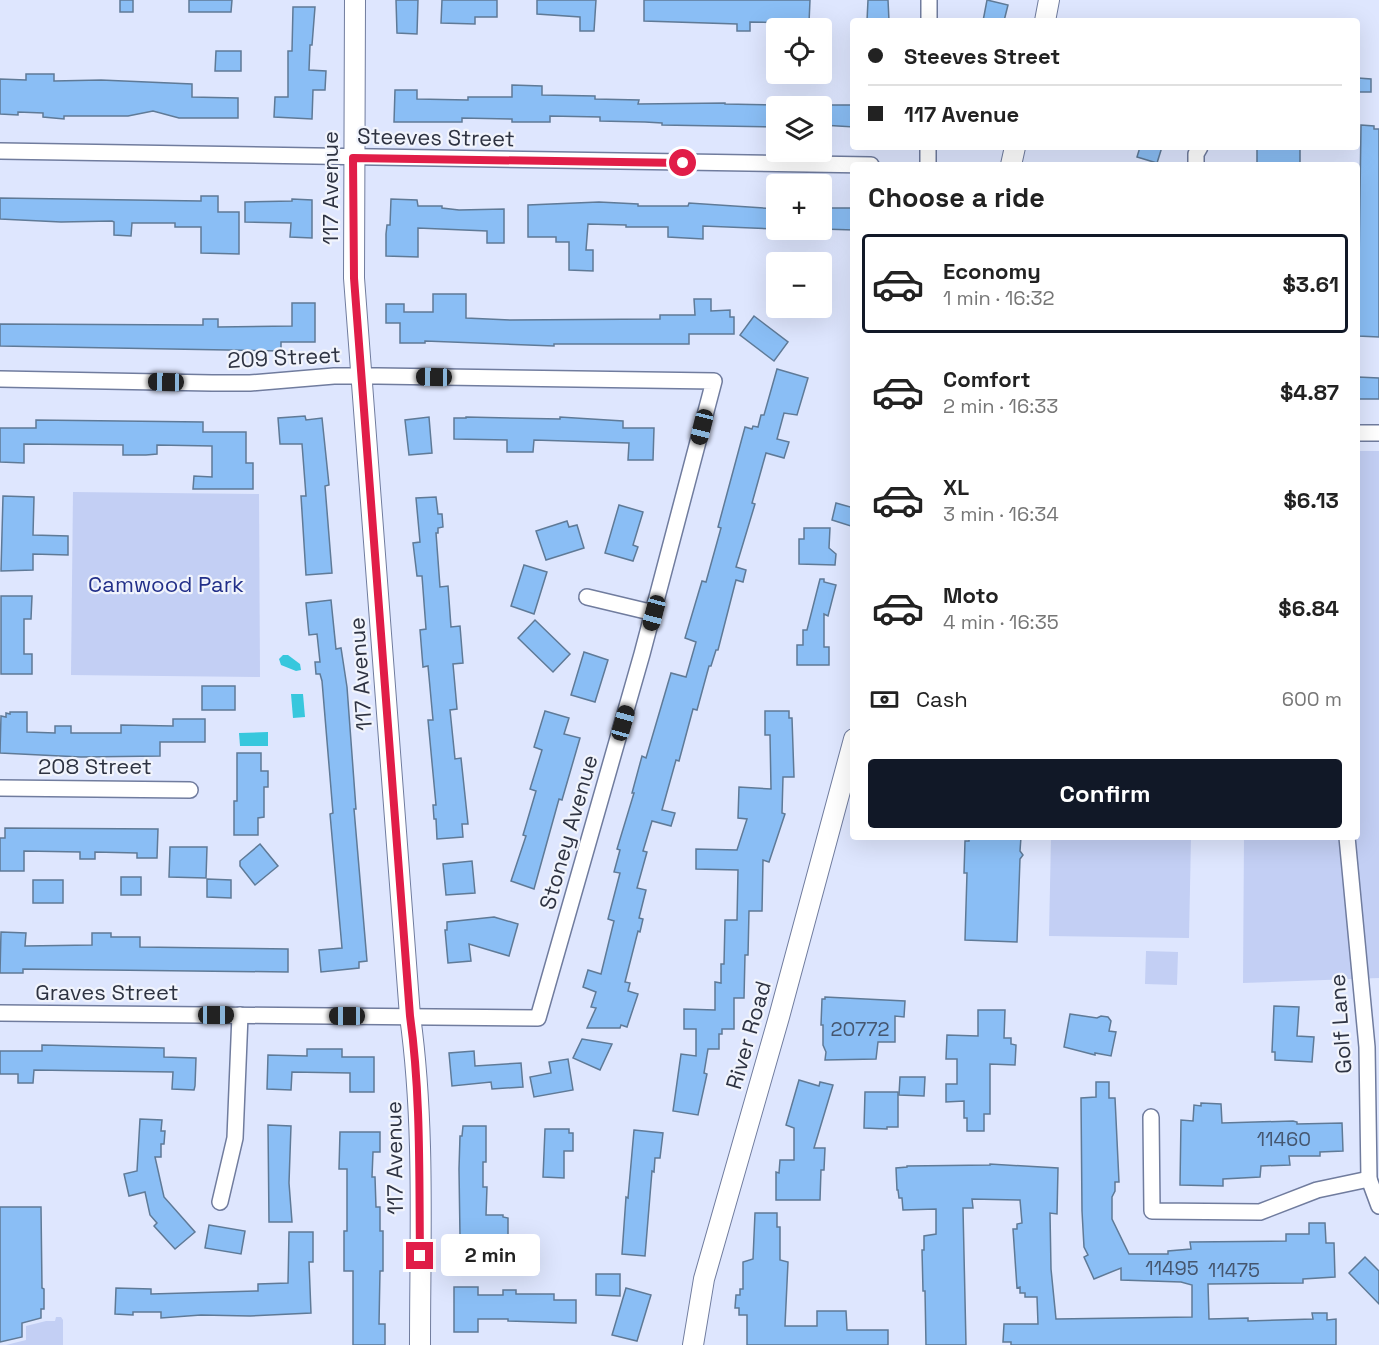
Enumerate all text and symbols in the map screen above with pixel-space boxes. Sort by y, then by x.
map controls [766,18,832,318]
button: locate [766,18,832,84]
text: Steeves Street [904,42,1060,70]
button: layers [766,96,832,162]
text: 117 Avenue [904,100,1019,128]
street label: Steeves Street [357,122,515,152]
street label: 117 Avenue [316,131,344,245]
route start [669,149,696,176]
button: + [766,174,832,240]
text: Choose a ride [868,180,1045,215]
button: − [766,252,832,318]
icon: car [871,257,925,311]
text: Economy [943,257,1041,285]
text: $3.61 [1283,270,1339,298]
text: 1 min · 16:32 [943,285,1055,311]
street label: 209 Street [226,340,342,374]
icon: car [871,365,925,419]
text: Comfort [943,365,1031,393]
car [416,368,452,386]
car [148,373,184,391]
text: $4.87 [1280,378,1339,406]
text: 2 min · 16:33 [943,393,1058,419]
car [689,407,715,447]
icon: car [871,473,925,527]
text: XL [943,473,969,501]
text: $6.13 [1283,486,1339,514]
text: 3 min · 16:34 [943,501,1059,527]
park label: Camwood Park [88,570,244,598]
icon: car [871,581,925,635]
text: Moto [943,581,999,609]
car [641,593,667,633]
text: $6.84 [1278,594,1339,622]
text: 4 min · 16:35 [943,609,1059,635]
street label: 117 Avenue [342,616,378,732]
icon: cash [868,683,901,716]
text: Cash [916,685,968,713]
text: 600 m [1282,686,1342,712]
car [609,703,637,743]
street label: Stoney Avenue [533,751,603,913]
street label: 208 Street [38,752,152,780]
button: Confirm [868,759,1342,828]
street label: Golf Lane [1323,973,1357,1075]
street label: River Road [719,977,777,1093]
street label: Graves Street [35,978,179,1006]
car [198,1006,234,1024]
car [329,1007,365,1025]
house number: 20772 [831,1016,889,1042]
street label: 117 Avenue [379,1101,409,1215]
house number: 11460 [1257,1126,1311,1152]
callout: 2 min [441,1235,540,1277]
route end [406,1242,433,1269]
text: 2 min [465,1242,516,1268]
house number: 11495 [1145,1255,1199,1281]
house number: 11475 [1208,1257,1260,1283]

